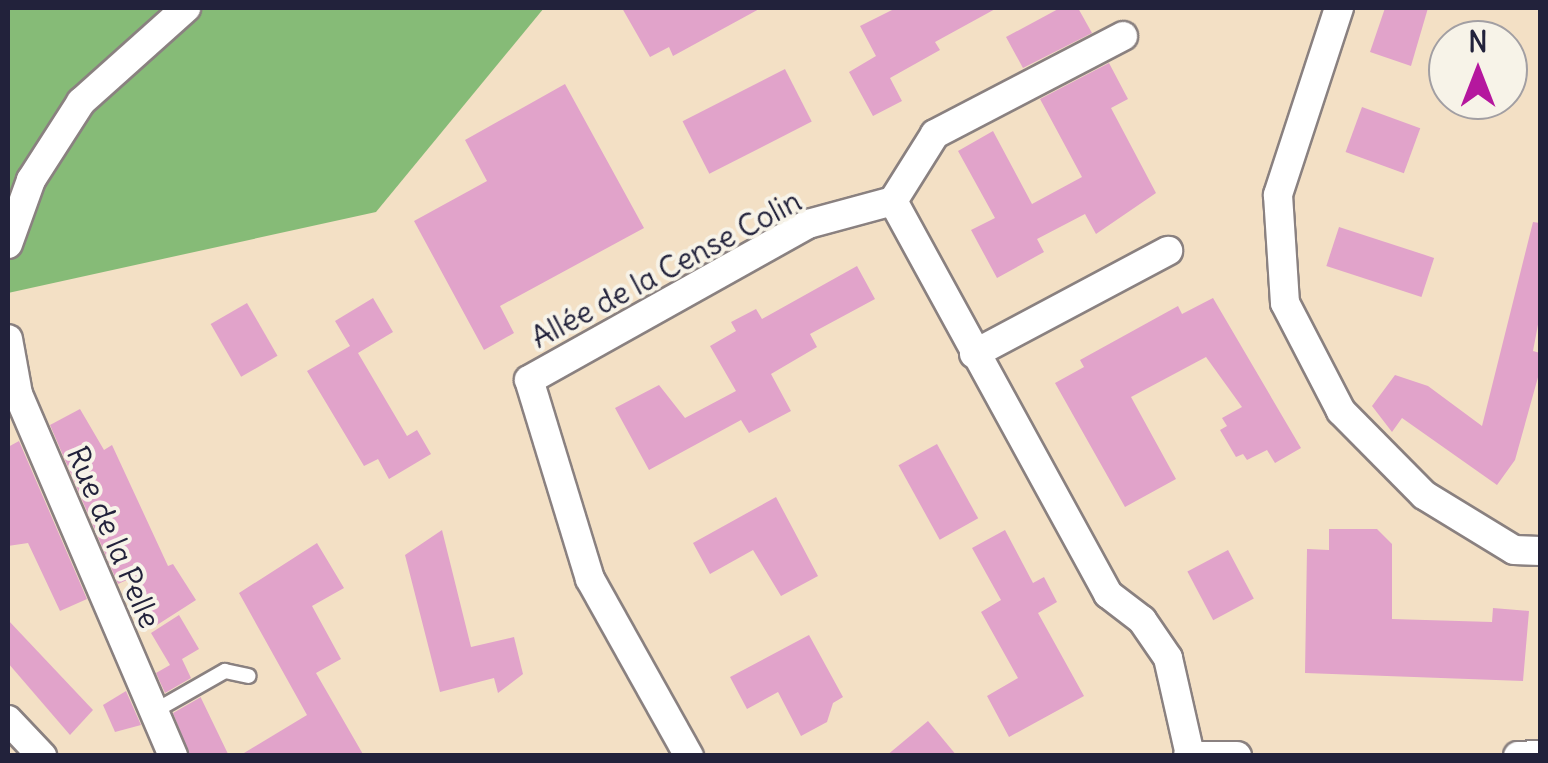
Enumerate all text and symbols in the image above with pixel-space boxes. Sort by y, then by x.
north arrow [1428,20,1528,120]
text: N [1468,24,1488,60]
street label: Allée de la Cense Colin [525,183,807,355]
street label: Rue de la Pelle [60,441,168,633]

